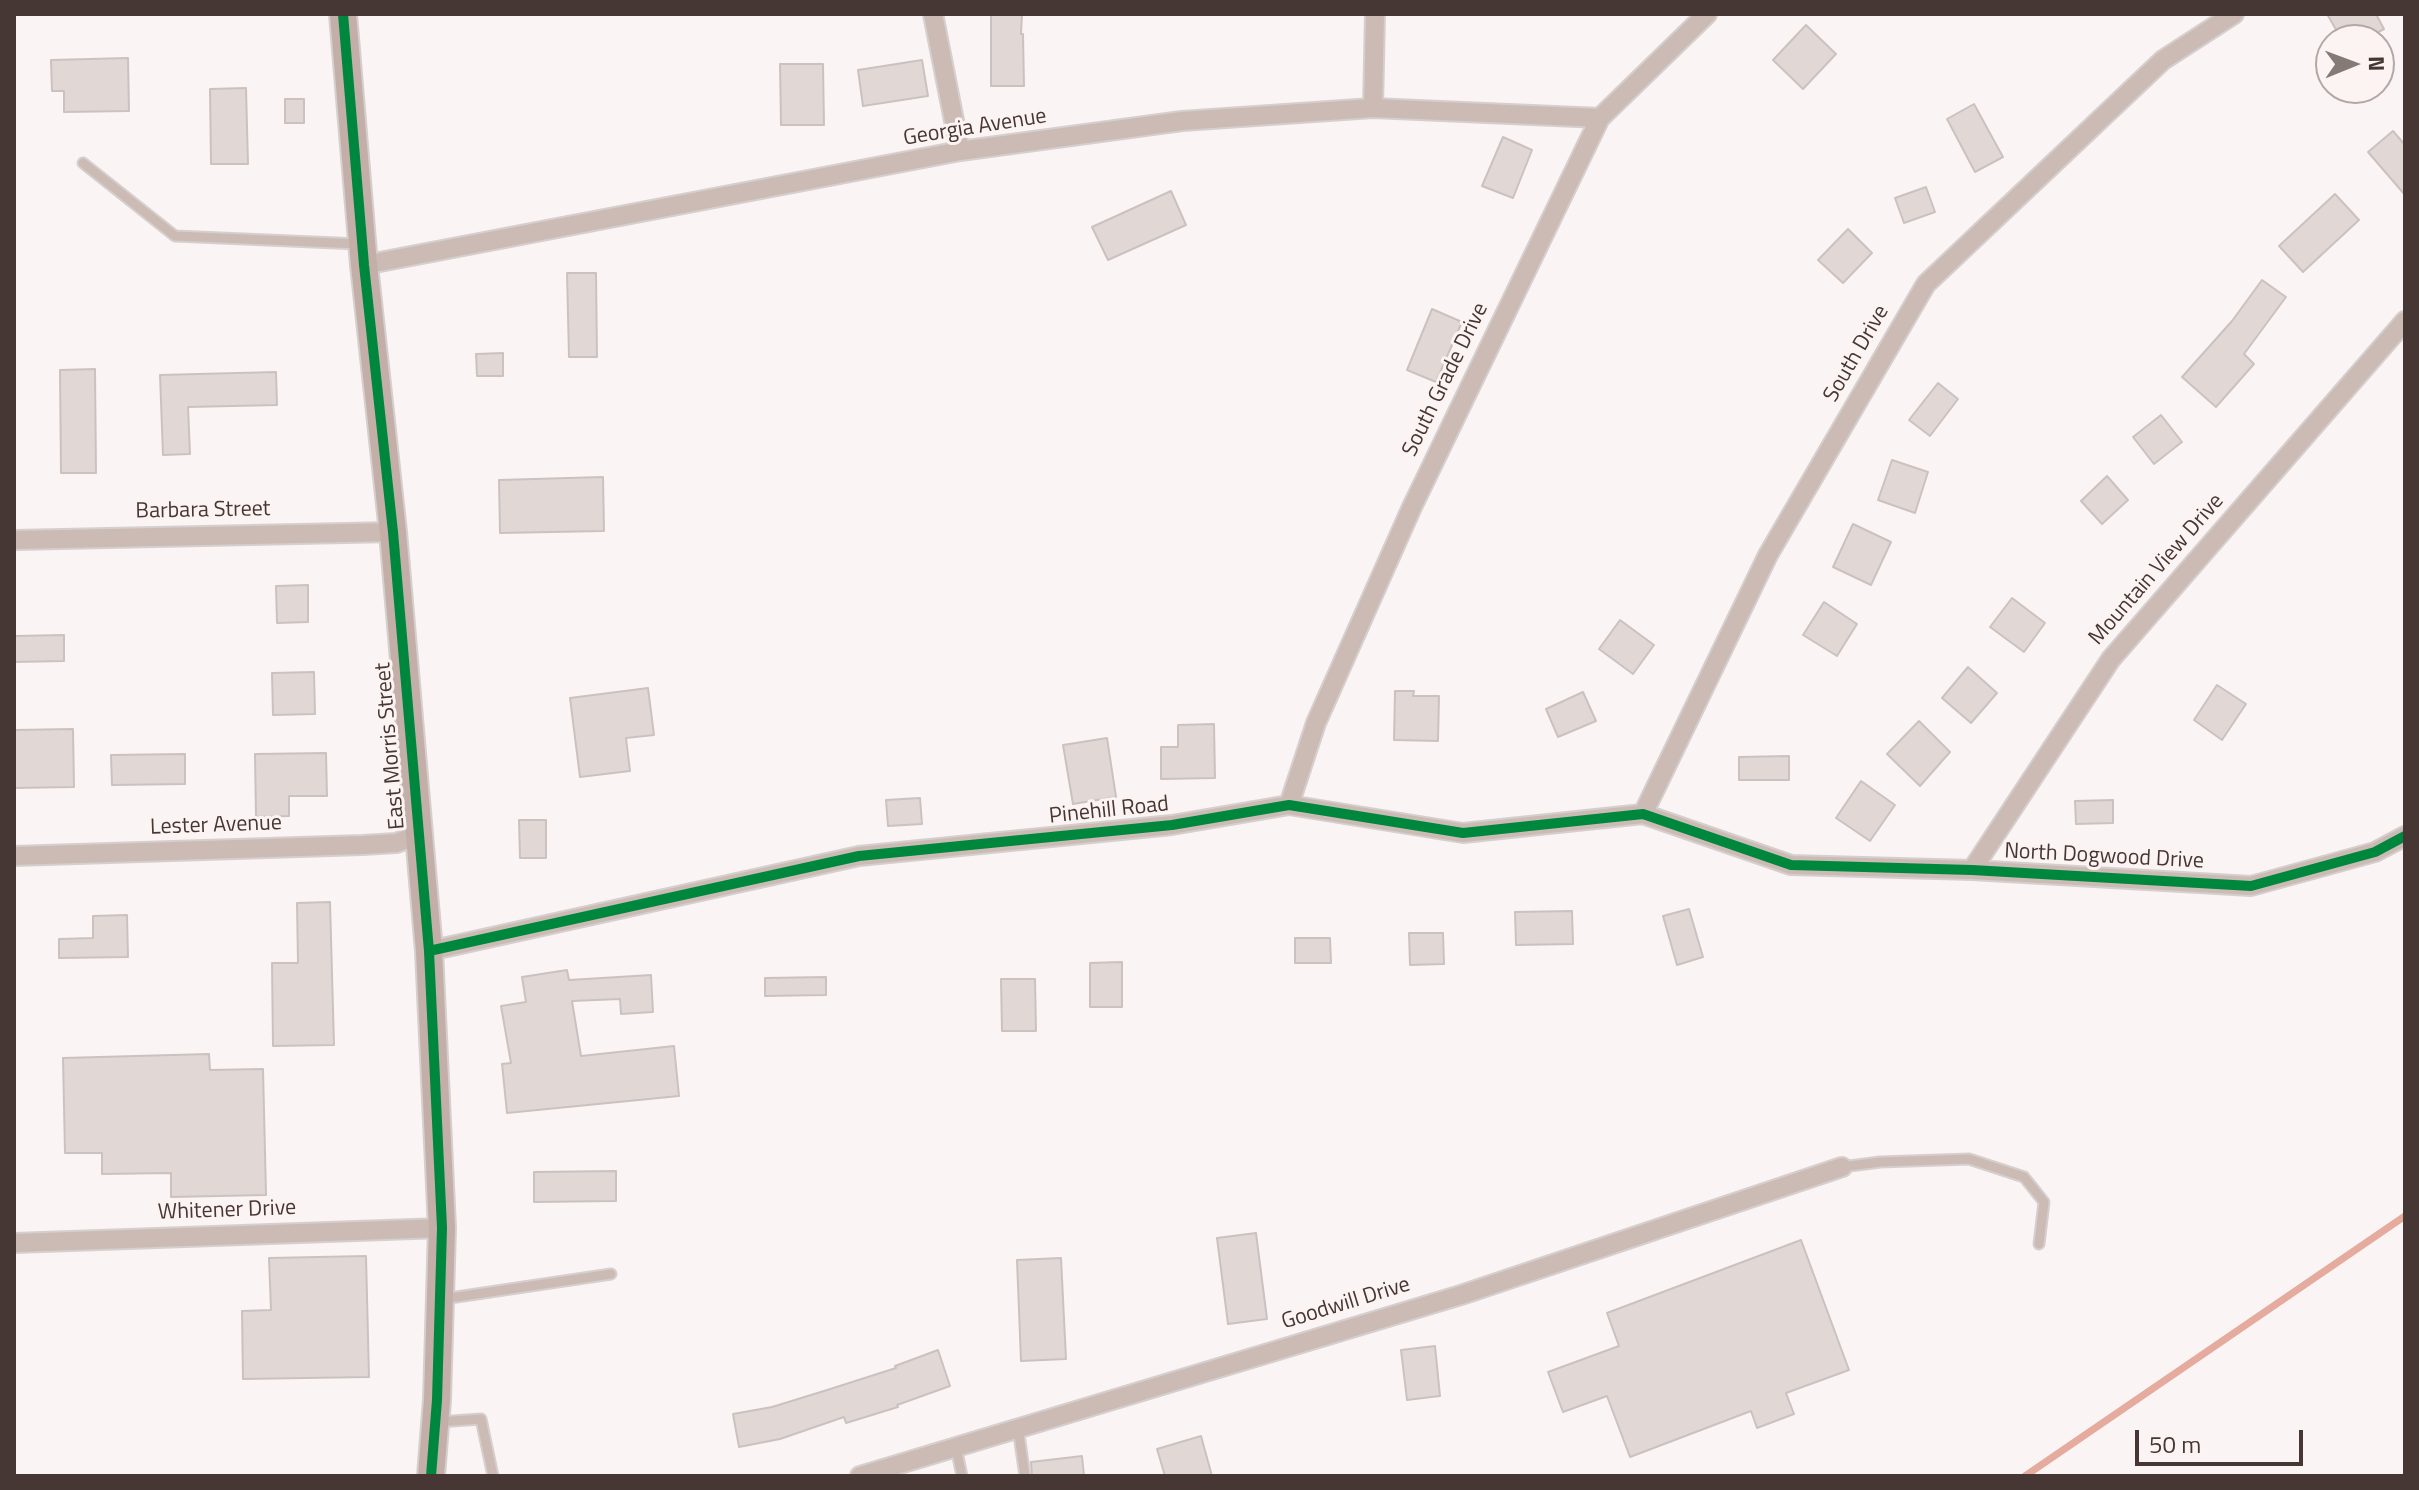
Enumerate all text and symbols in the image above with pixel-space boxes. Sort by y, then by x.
north arrow [2315,24,2395,104]
text: N [2360,56,2394,72]
street label: Georgia Avenue [902,104,1048,152]
street label: South Grade Drive [1397,299,1495,461]
street label: South Drive [1819,301,1895,407]
street label: Mountain View Drive [2084,489,2230,651]
street label: Barbara Street [135,497,271,525]
street label: East Morris Street [371,661,411,831]
street label: Pinehill Road [1048,792,1170,830]
street label: Lester Avenue [150,811,282,841]
street label: North Dogwood Drive [2003,839,2205,875]
street label: Whitener Drive [157,1195,297,1227]
street label: Goodwill Drive [1278,1272,1414,1336]
scale bar [2139,1414,2307,1464]
text: 50 m [2149,1426,2201,1462]

